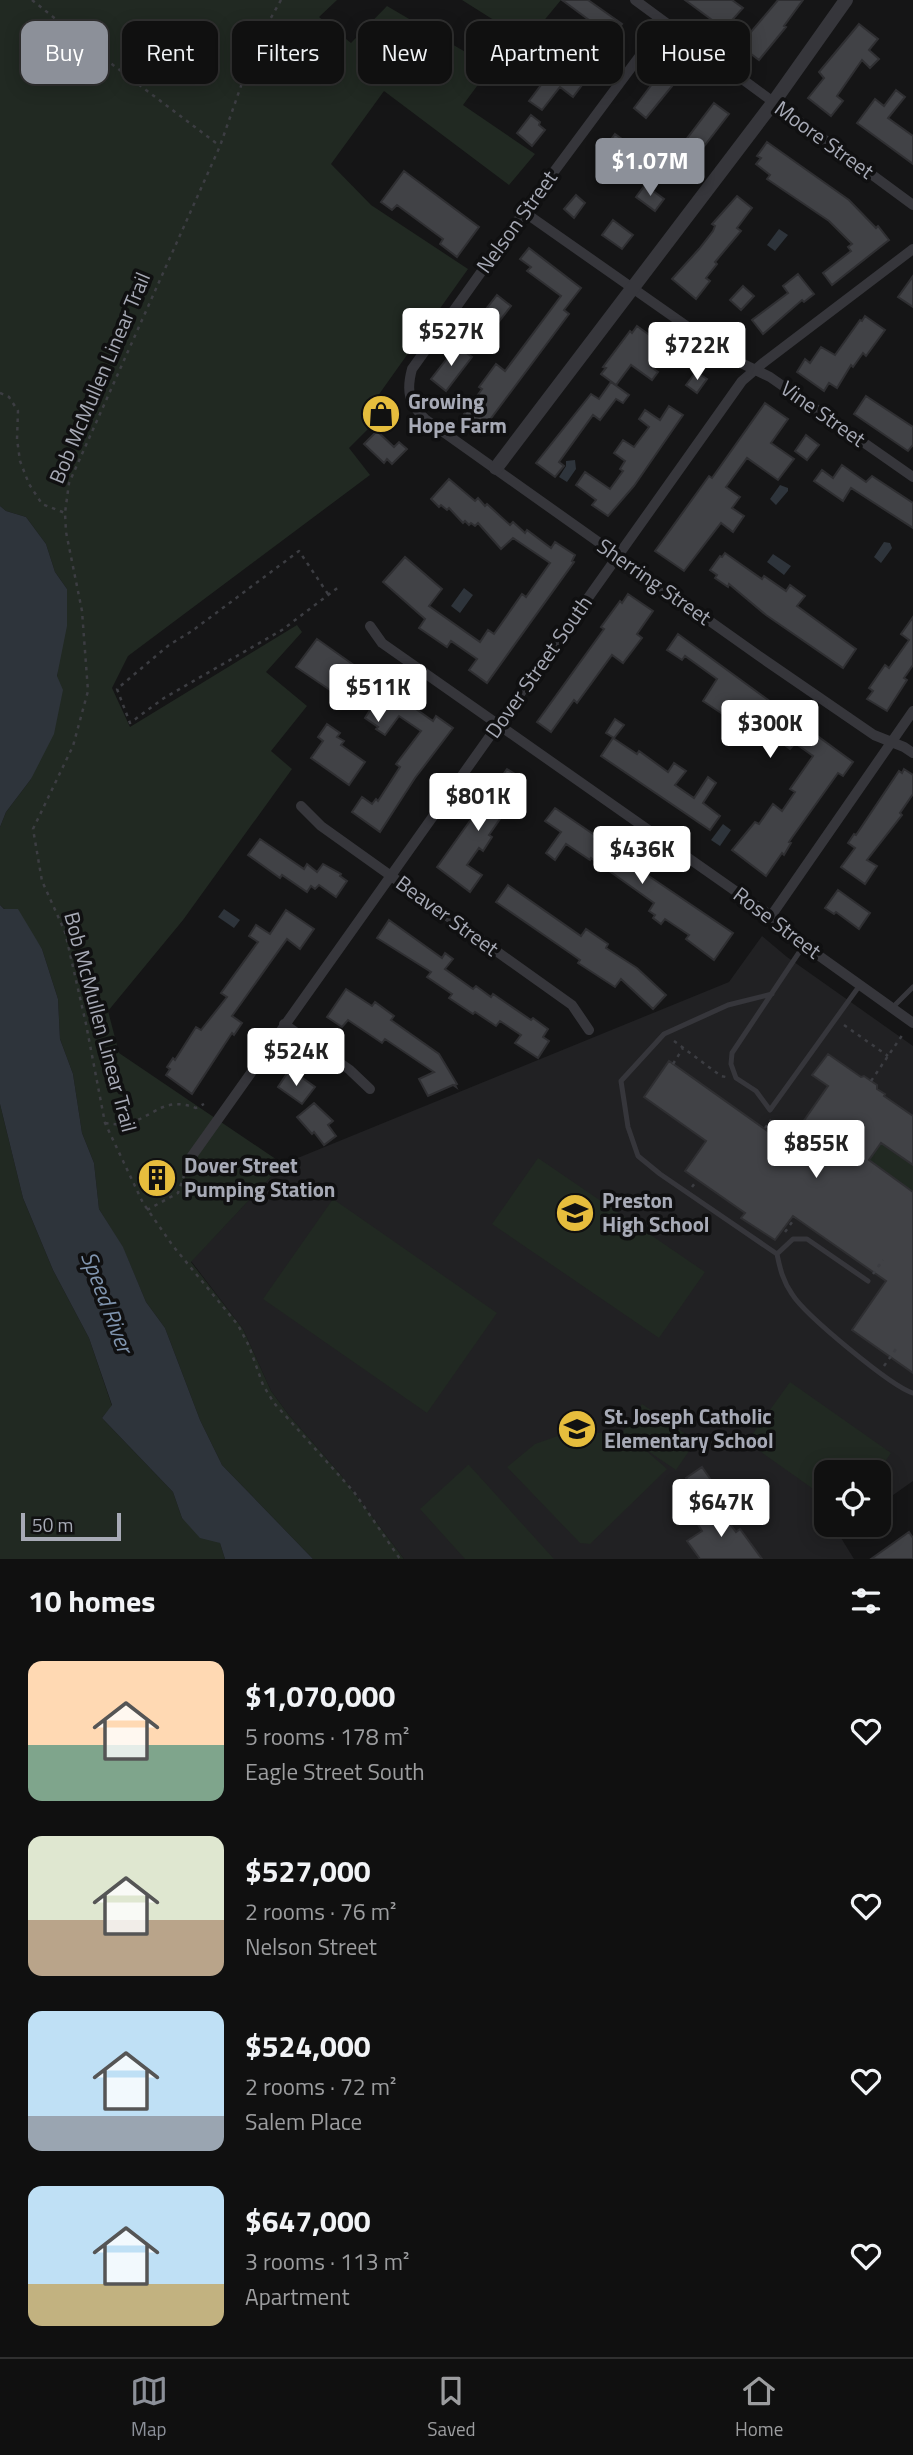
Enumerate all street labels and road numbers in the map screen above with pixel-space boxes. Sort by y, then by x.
street label: Moore Street [768,92,881,187]
street label: Nelson Street [468,163,565,280]
street label: Bob McMullen Linear Trail [40,267,158,488]
street label: Vine Street [774,372,873,455]
street label: Sherring Street [591,530,719,633]
street label: Dover Street South [477,588,599,744]
street label: Beaver Street [389,867,506,964]
street label: Rose Street [727,878,829,966]
street label: Bob McMullen Linear Trail [56,908,146,1135]

